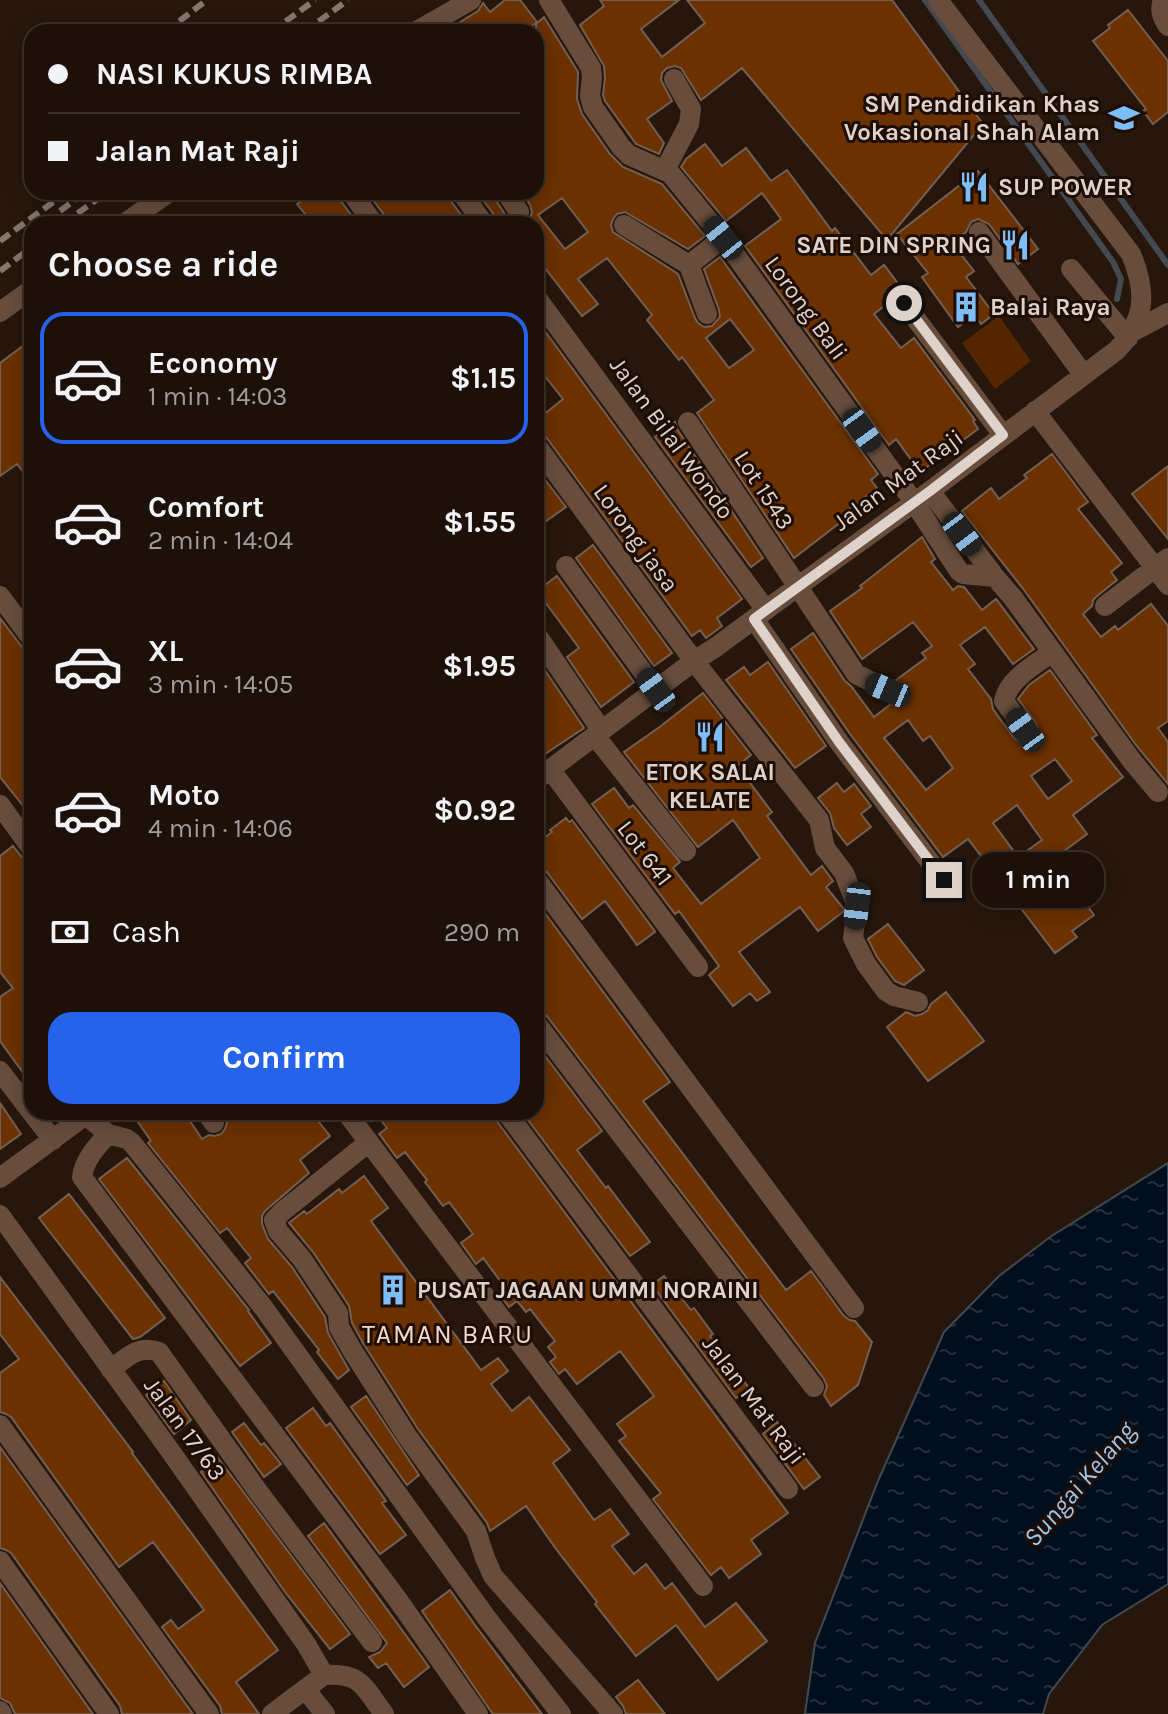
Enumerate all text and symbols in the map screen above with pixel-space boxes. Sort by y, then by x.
text: NASI KUKUS RIMBA [96,56,372,92]
place label: SM Pendidikan Khas Vokasional Shah Alam [844,90,1100,146]
school or university icon: SM Pendidikan Khas Vokasional Shah Alam [1107,101,1141,135]
text: Jalan Mat Raji [96,133,300,169]
restaurant icon: SUP POWER [957,170,991,204]
place label: SUP POWER [998,173,1132,201]
car [699,212,747,264]
restaurant icon: SATE DIN SPRING [998,228,1032,262]
place label: SATE DIN SPRING [796,231,991,259]
text: Choose a ride [48,243,278,285]
street label: Lorong Bali [759,250,853,366]
route start [886,285,922,321]
building icon: Balai Raya [949,290,983,324]
place label: Balai Raya [990,293,1111,321]
icon: car [52,342,124,414]
text: Economy [148,345,278,381]
street label: Jalan Bilal Wondo [604,352,740,524]
text: $1.15 [450,360,516,396]
text: 1 min · 14:03 [148,381,287,412]
car [838,404,886,456]
street label: Jalan Mat Raji [828,423,968,537]
street label: Lot 1543 [728,445,800,535]
street label: Lorong jasa [588,479,684,597]
icon: car [52,486,124,558]
text: Comfort [148,489,264,525]
text: $1.55 [443,504,516,540]
car [938,508,986,560]
text: 2 min · 14:04 [148,525,293,556]
icon: car [52,630,124,702]
text: XL [148,633,183,669]
text: $1.95 [442,648,516,684]
car [632,664,680,716]
text: 3 min · 14:05 [148,669,294,700]
car [861,670,915,710]
car [1001,704,1049,756]
restaurant icon: ETOK SALAI KELATE [693,720,727,754]
place label: ETOK SALAI KELATE [645,758,775,814]
icon: car [52,774,124,846]
text: Moto [148,777,220,813]
text: $0.92 [433,792,516,828]
text: 4 min · 14:06 [148,813,293,844]
street label: Lot 641 [612,815,678,891]
callout: 1 min [972,852,1104,908]
route end [926,862,962,898]
text: 1 min [1005,864,1071,895]
car [842,881,872,931]
icon: cash [48,910,92,954]
text: Cash [112,914,181,950]
text: 290 m [444,917,520,948]
button: Confirm [48,1012,520,1104]
building icon: PUSAT JAGAAN UMMI NORAINI [376,1273,410,1307]
place label: PUSAT JAGAAN UMMI NORAINI [417,1276,759,1304]
district label: TAMAN BARU [362,1319,534,1350]
street label: Jalan Mat Raji [697,1330,811,1470]
street label: Jalan 17/63 [138,1372,232,1486]
water label: Sungai Kelang [1017,1414,1143,1553]

